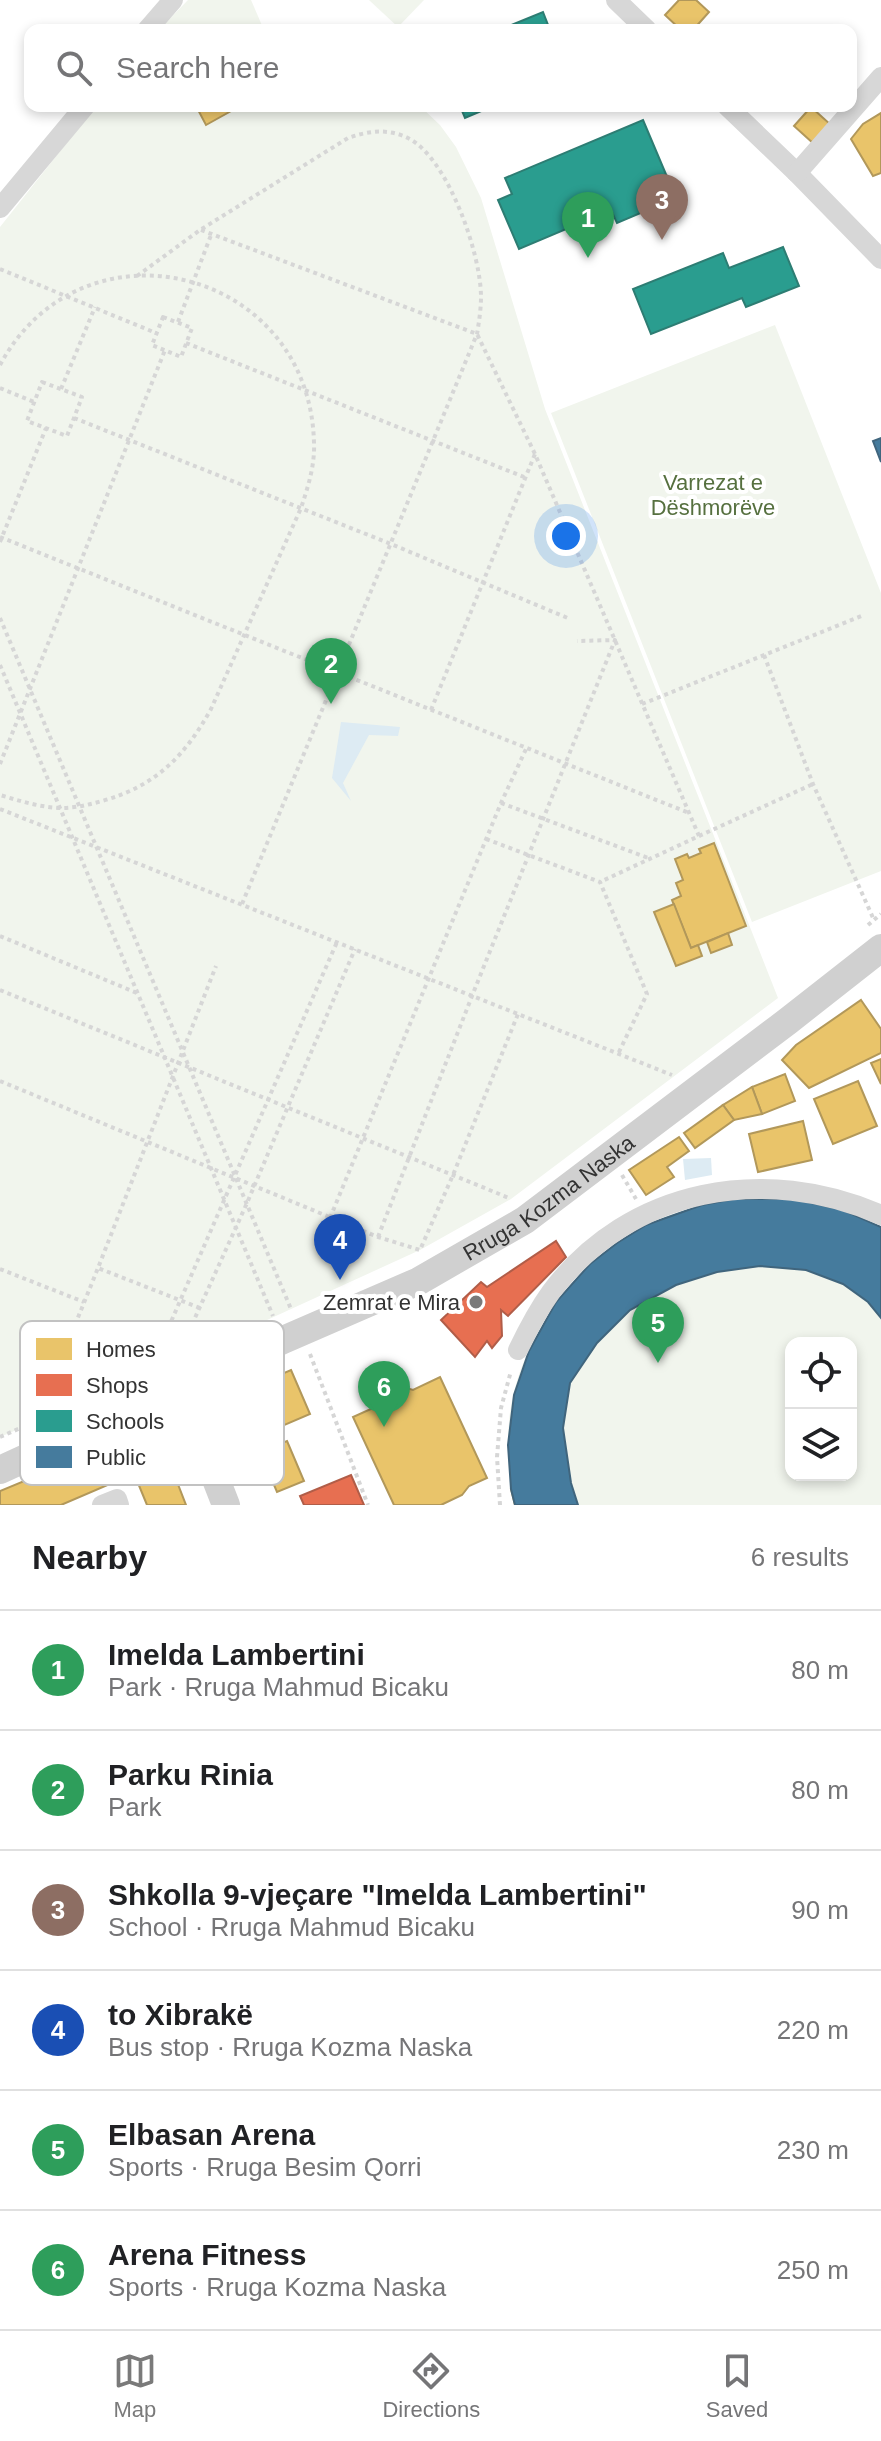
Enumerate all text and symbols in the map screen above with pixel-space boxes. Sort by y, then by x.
search box [24,24,857,112]
icon: search [52,46,96,90]
text: Search here [116,51,279,84]
pin: 3 [636,174,688,240]
pin: 1 [562,192,614,258]
park label: Varrezat e Dëshmorëve [651,470,775,520]
your location [546,516,586,556]
pin: 2 [305,638,357,704]
street label: Rruga Kozma Naska [458,1129,640,1266]
pin: 4 [314,1214,366,1280]
place label: Zemrat e Mira [323,1290,461,1315]
marker: Zemrat e Mira [467,1293,485,1311]
pin: 5 [632,1297,684,1363]
legend [20,1321,284,1485]
text: Homes [86,1337,156,1362]
map controls [785,1337,857,1481]
button: locate [785,1337,857,1409]
pin: 6 [358,1361,410,1427]
text: Shops [86,1373,148,1398]
text: Schools [86,1409,164,1434]
button: layers [785,1409,857,1481]
text: Public [86,1445,146,1470]
text: Nearby [32,1538,147,1576]
text: 6 results [751,1542,849,1572]
text: Imelda Lambertini [108,1638,365,1671]
text: 1 [51,1655,65,1685]
text: 80 m [791,1655,849,1685]
text: Park · Rruga Mahmud Bicaku [108,1672,449,1702]
text: Parku Rinia [108,1758,273,1791]
text: 2 [51,1775,65,1805]
text: 80 m [791,1775,849,1805]
text: Park [108,1792,161,1822]
text: Shkolla 9-vjeçare "Imelda Lambertini" [108,1878,647,1911]
text: 3 [51,1895,65,1925]
text: 90 m [791,1895,849,1925]
text: School · Rruga Mahmud Bicaku [108,1912,475,1942]
text: to Xibrakë [108,1998,253,2031]
text: 4 [51,2015,65,2045]
text: 220 m [777,2015,849,2045]
text: Bus stop · Rruga Kozma Naska [108,2032,472,2062]
text: Elbasan Arena [108,2118,315,2151]
text: 5 [51,2135,65,2165]
text: 230 m [777,2135,849,2165]
text: Sports · Rruga Besim Qorri [108,2152,422,2182]
text: Arena Fitness [108,2238,306,2271]
text: 6 [51,2255,65,2285]
text: 250 m [777,2255,849,2285]
text: Sports · Rruga Kozma Naska [108,2272,446,2302]
tab: Map [113,2349,157,2423]
tab: Directions [382,2349,480,2423]
tab: Saved [706,2349,768,2423]

